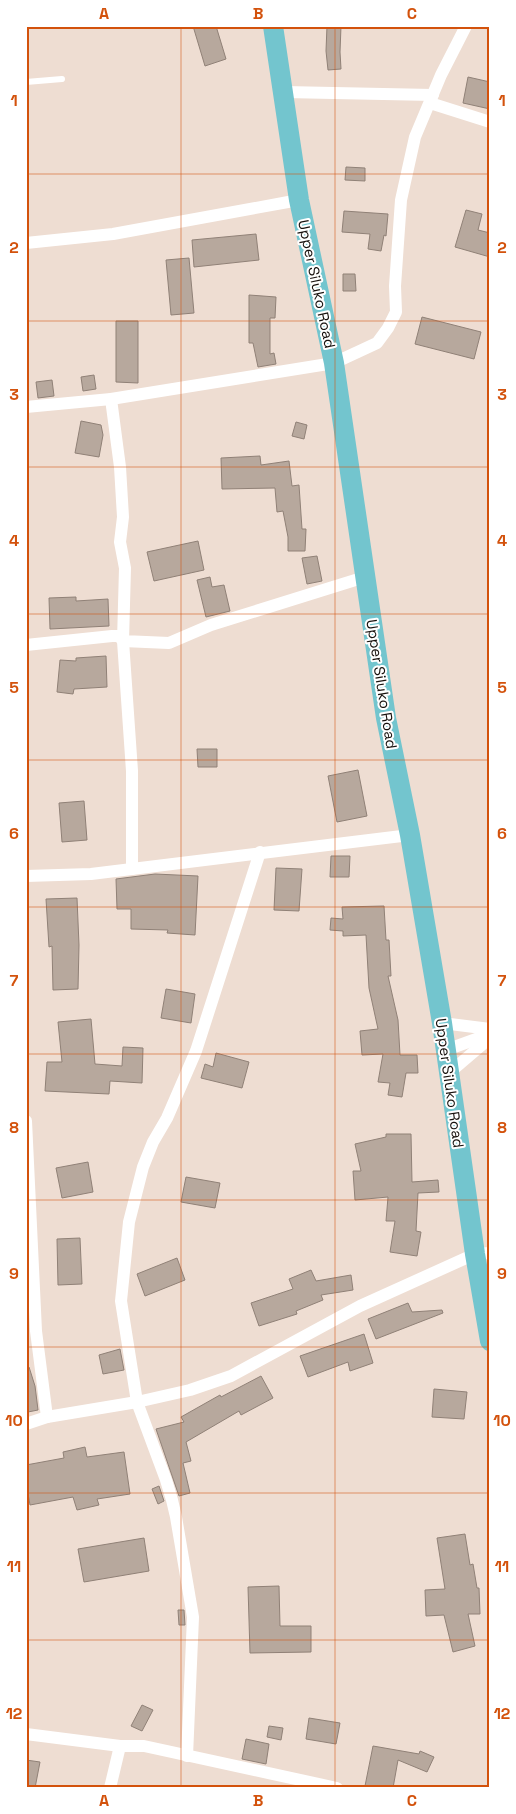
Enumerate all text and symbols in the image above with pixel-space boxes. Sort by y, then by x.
text: A [99,3,109,24]
text: B [253,3,263,24]
text: C [407,3,417,24]
text: 1 [10,90,18,111]
text: 1 [498,90,506,111]
street label: Upper Siluko Road [294,218,340,350]
text: 2 [9,237,19,258]
text: 2 [497,237,507,258]
text: 3 [9,384,19,405]
text: 3 [497,384,507,405]
text: 4 [9,530,19,551]
text: 4 [497,530,507,551]
street label: Upper Siluko Road [362,618,402,750]
text: 5 [9,677,19,698]
text: 5 [497,677,507,698]
text: 6 [9,823,19,844]
text: 6 [497,823,507,844]
text: 7 [10,970,19,991]
text: 7 [498,970,507,991]
street label: Upper Siluko Road [431,1017,469,1149]
text: 8 [9,1117,19,1138]
text: 8 [497,1117,507,1138]
text: 9 [9,1263,19,1284]
text: 9 [497,1263,507,1284]
text: 10 [5,1410,23,1431]
text: 10 [493,1410,511,1431]
text: 11 [7,1556,21,1577]
text: 11 [495,1556,509,1577]
text: 12 [6,1703,22,1724]
text: 12 [494,1703,510,1724]
text: A [99,1790,109,1811]
text: B [253,1790,263,1811]
text: C [407,1790,417,1811]

